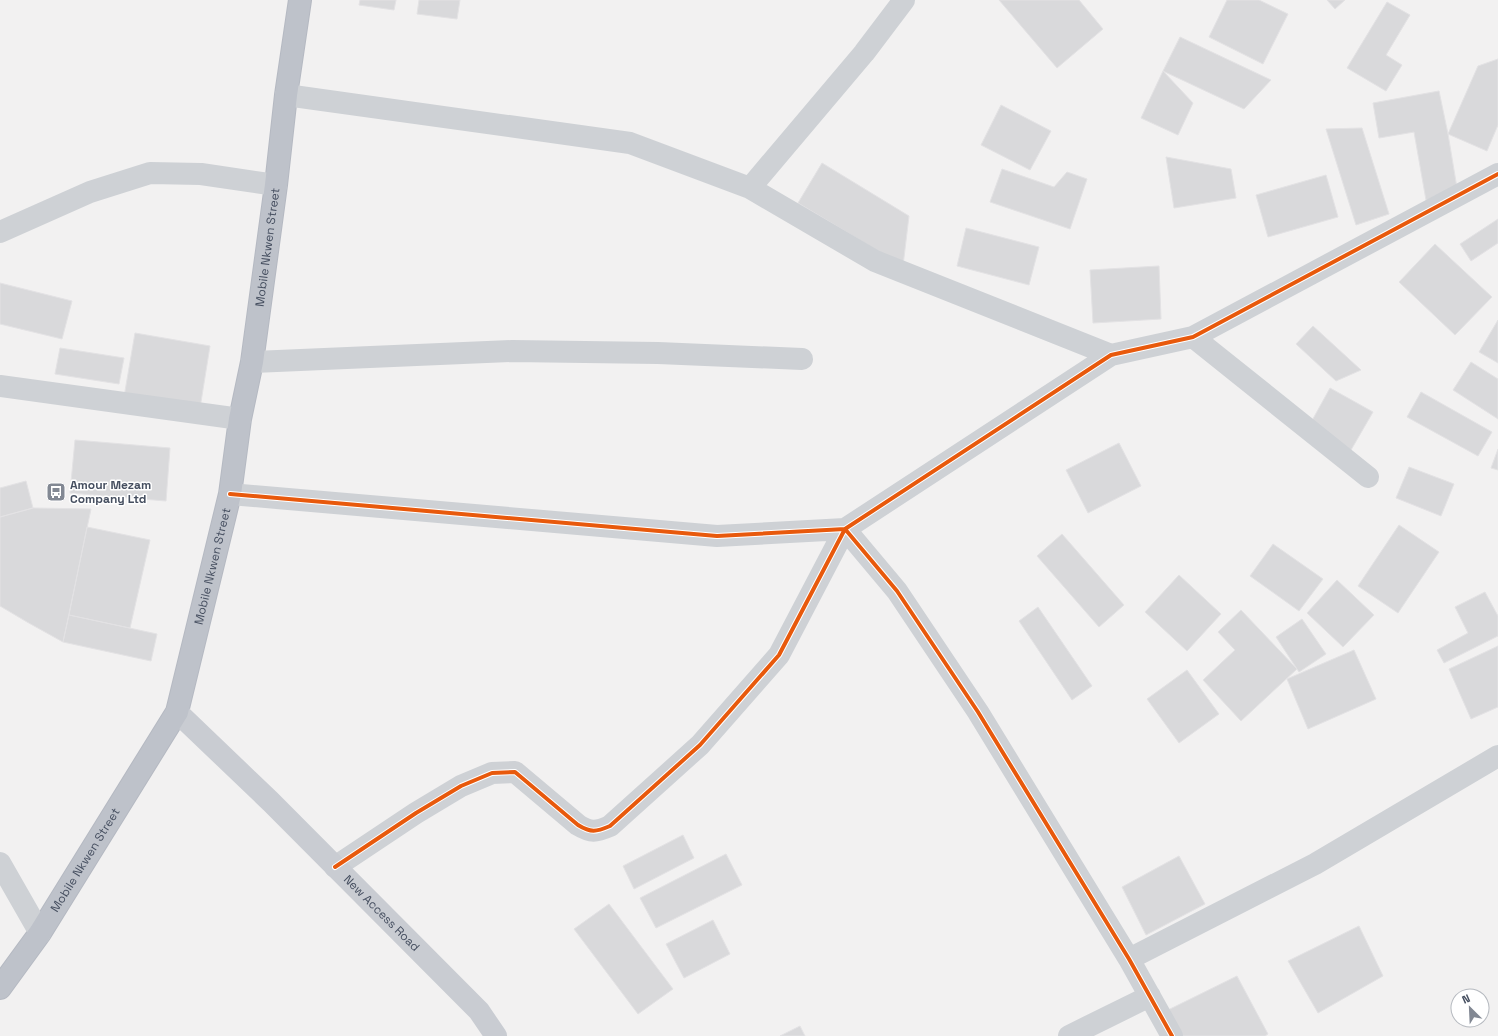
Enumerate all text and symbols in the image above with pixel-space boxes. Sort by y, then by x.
street label: Mobile Nkwen Street [252,187,284,308]
place label: Amour Mezam Company Ltd [70,477,151,507]
bus stop icon: Amour Mezam Company Ltd [45,481,67,503]
street label: Mobile Nkwen Street [190,506,234,626]
street label: Mobile Nkwen Street [47,805,124,915]
street label: New Access Road [340,871,423,955]
north arrow [1450,988,1490,1028]
text: N [1460,991,1472,1007]

